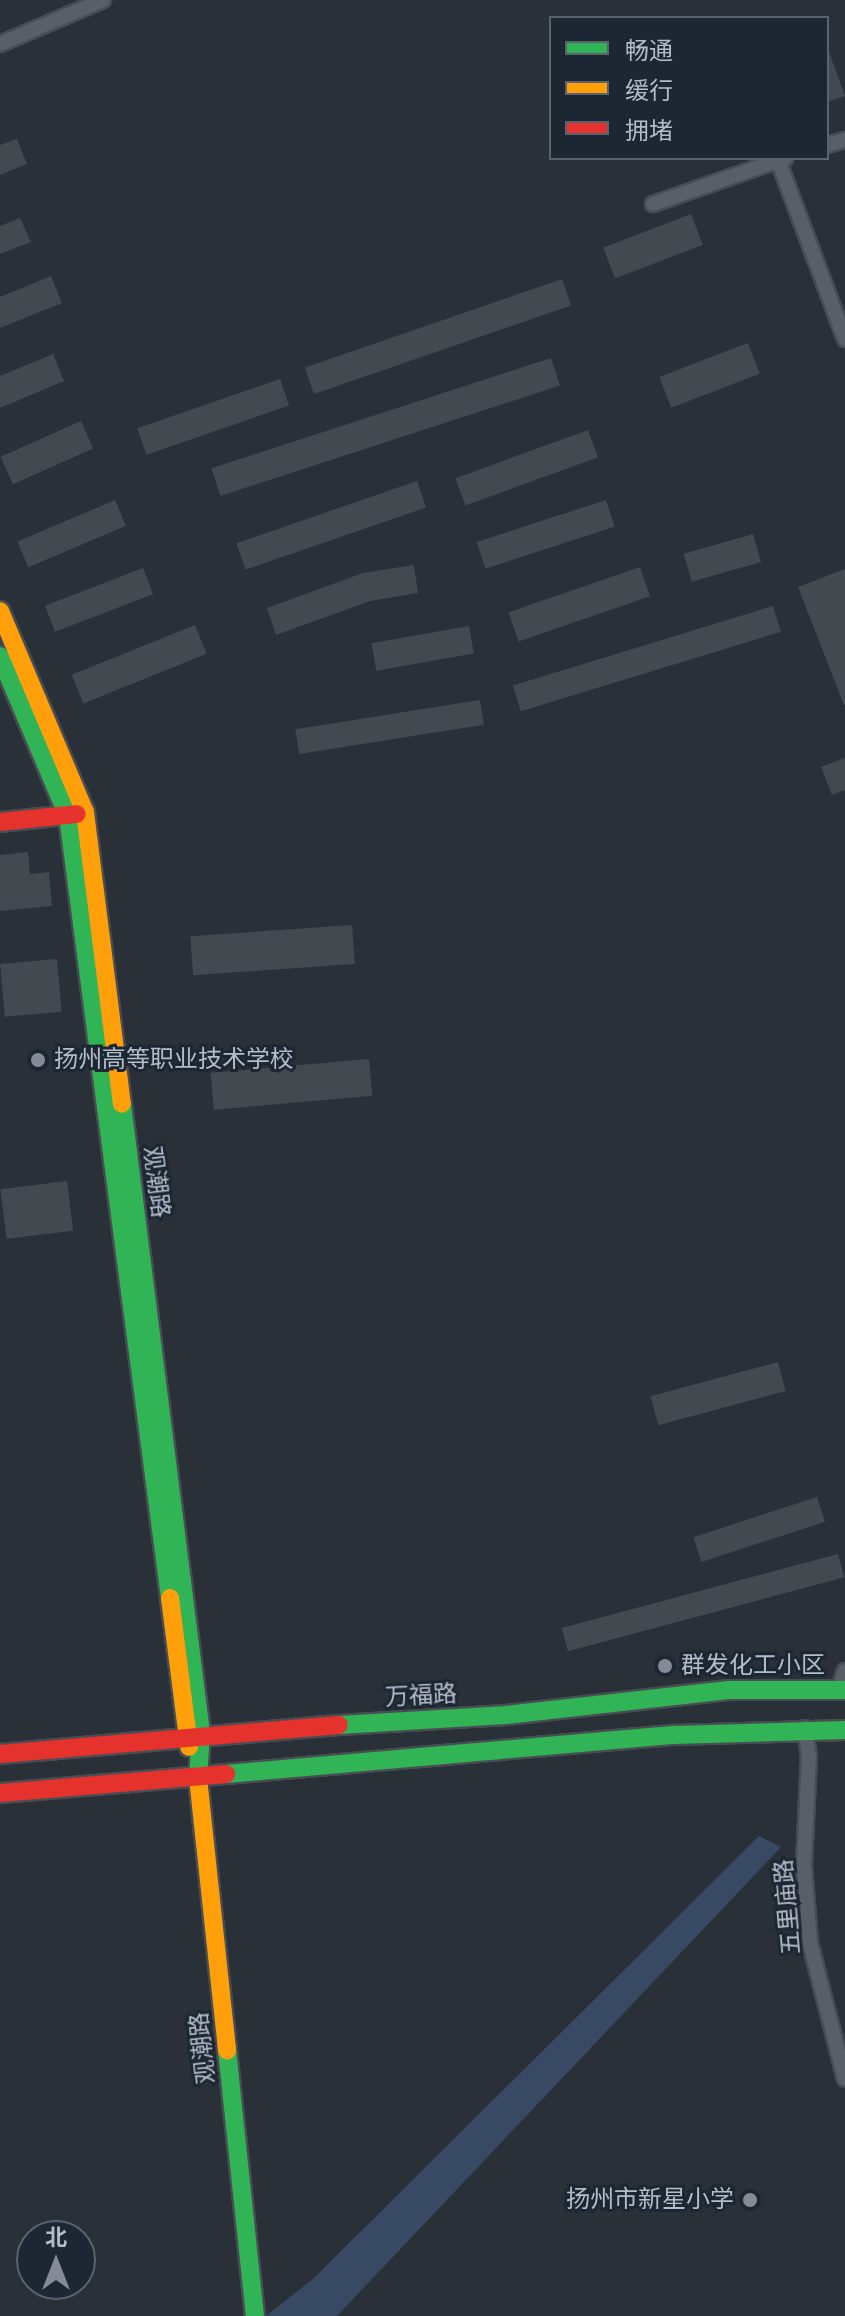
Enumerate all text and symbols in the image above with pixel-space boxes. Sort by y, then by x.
legend [549,16,829,160]
text: 畅通 [625,36,673,66]
text: 缓行 [625,76,673,106]
text: 拥堵 [625,116,673,146]
place label: 扬州高等职业技术学校 [54,1046,294,1074]
marker: 扬州高等职业技术学校 [29,1051,47,1069]
street label: 观潮路 [137,1145,175,1219]
place label: 群发化工小区 [681,1652,825,1680]
marker: 群发化工小区 [656,1657,674,1675]
street label: 万福路 [384,1680,458,1712]
street label: 五里庙路 [769,1858,807,1956]
street label: 观潮路 [185,2011,221,2085]
place label: 扬州市新星小学 [566,2186,734,2214]
marker: 扬州市新星小学 [741,2191,759,2209]
north arrow [16,2220,96,2300]
text: 北 [45,2224,67,2251]

